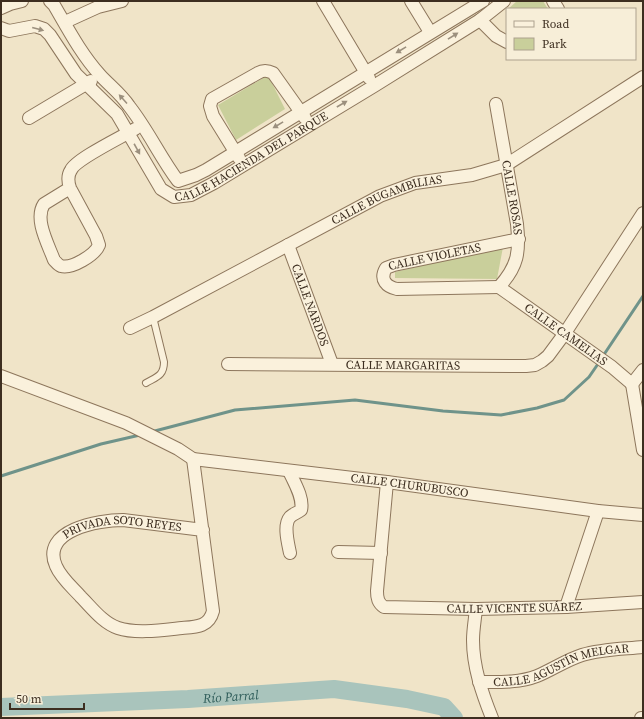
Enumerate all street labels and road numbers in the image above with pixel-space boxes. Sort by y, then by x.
street label: CALLE HACIENDA DEL PARQUE [174,108,331,205]
street label: CALLE ROSAS [498,159,526,236]
street label: CALLE BUGAMBILIAS [328,171,443,229]
street label: CALLE VIOLETAS [386,239,482,274]
street label: CALLE NARDOS [288,262,333,348]
street label: CALLE CAMELIAS [521,299,611,369]
street label: CALLE MARGARITAS [346,357,460,374]
street label: CALLE CHURUBUSCO [350,470,470,501]
street label: PRIVADA SOTO REYES [59,512,183,542]
street label: CALLE VICENTE SUÁREZ [446,598,583,617]
street label: CALLE AGUSTÍN MELGAR [493,640,630,690]

